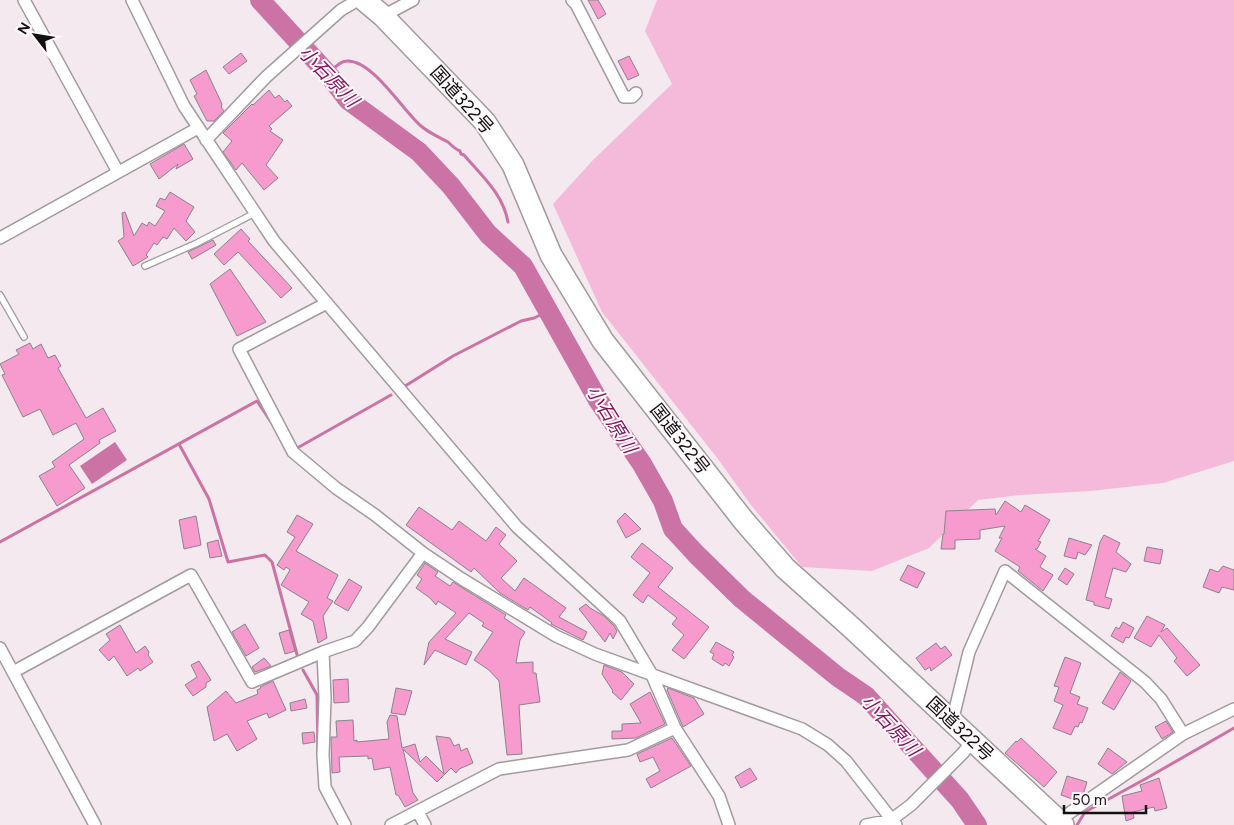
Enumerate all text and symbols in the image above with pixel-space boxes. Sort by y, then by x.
north arrow [10,10,60,60]
text: N [14,20,34,38]
water label: 小石原川 [294,41,365,113]
street label: 国道322号 [426,61,498,139]
water label: 小石原川 [582,381,643,459]
street label: 国道322号 [645,399,715,479]
water label: 小石原川 [856,690,926,762]
street label: 国道322号 [922,692,998,766]
scale bar [1064,782,1146,814]
text: 50 m [1072,791,1107,809]

